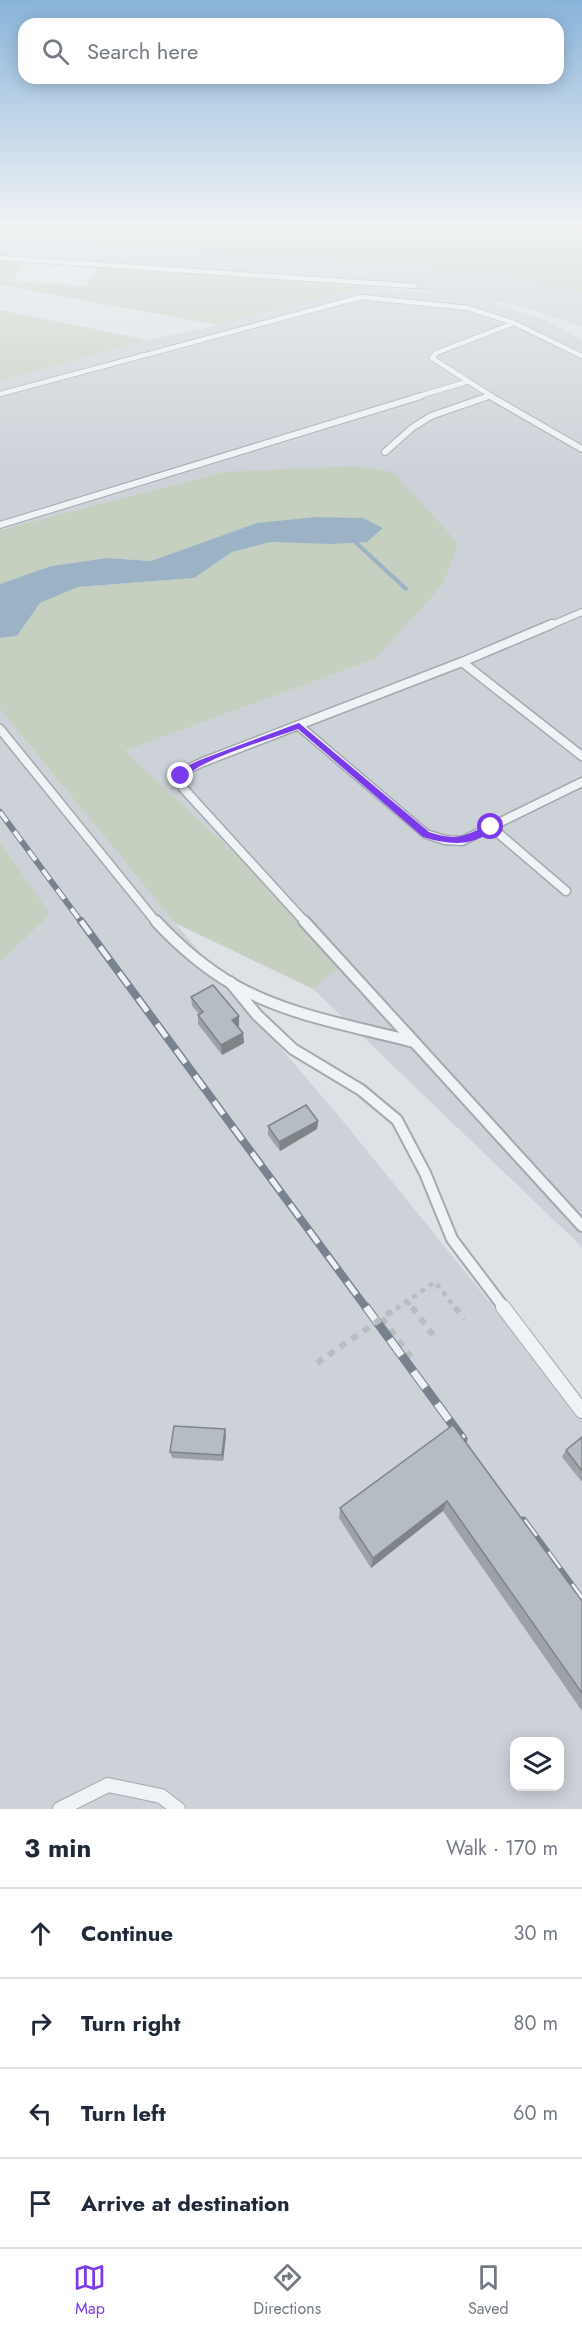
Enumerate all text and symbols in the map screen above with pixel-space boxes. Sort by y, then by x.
search box [18,18,564,84]
icon: search [39,35,72,68]
text: Search here [87,35,198,67]
route end [167,762,193,788]
route start [477,813,503,839]
map controls [510,1737,564,1791]
button: layers [510,1737,564,1791]
text: 3 min [24,1829,91,1867]
text: Walk · 170 m [446,1834,558,1863]
icon: ahead [24,1917,57,1950]
text: Continue [81,1917,173,1949]
text: 30 m [513,1919,558,1948]
icon: right [24,2007,57,2040]
text: Turn right [81,2007,181,2039]
text: 80 m [513,2009,558,2038]
icon: left [24,2097,57,2130]
text: Turn left [81,2097,166,2129]
text: 60 m [513,2099,558,2128]
icon: arrive [24,2187,57,2220]
text: Arrive at destination [81,2187,290,2219]
tab: Map [73,2261,106,2320]
tab: Directions [253,2261,321,2320]
tab: Saved [468,2261,509,2320]

